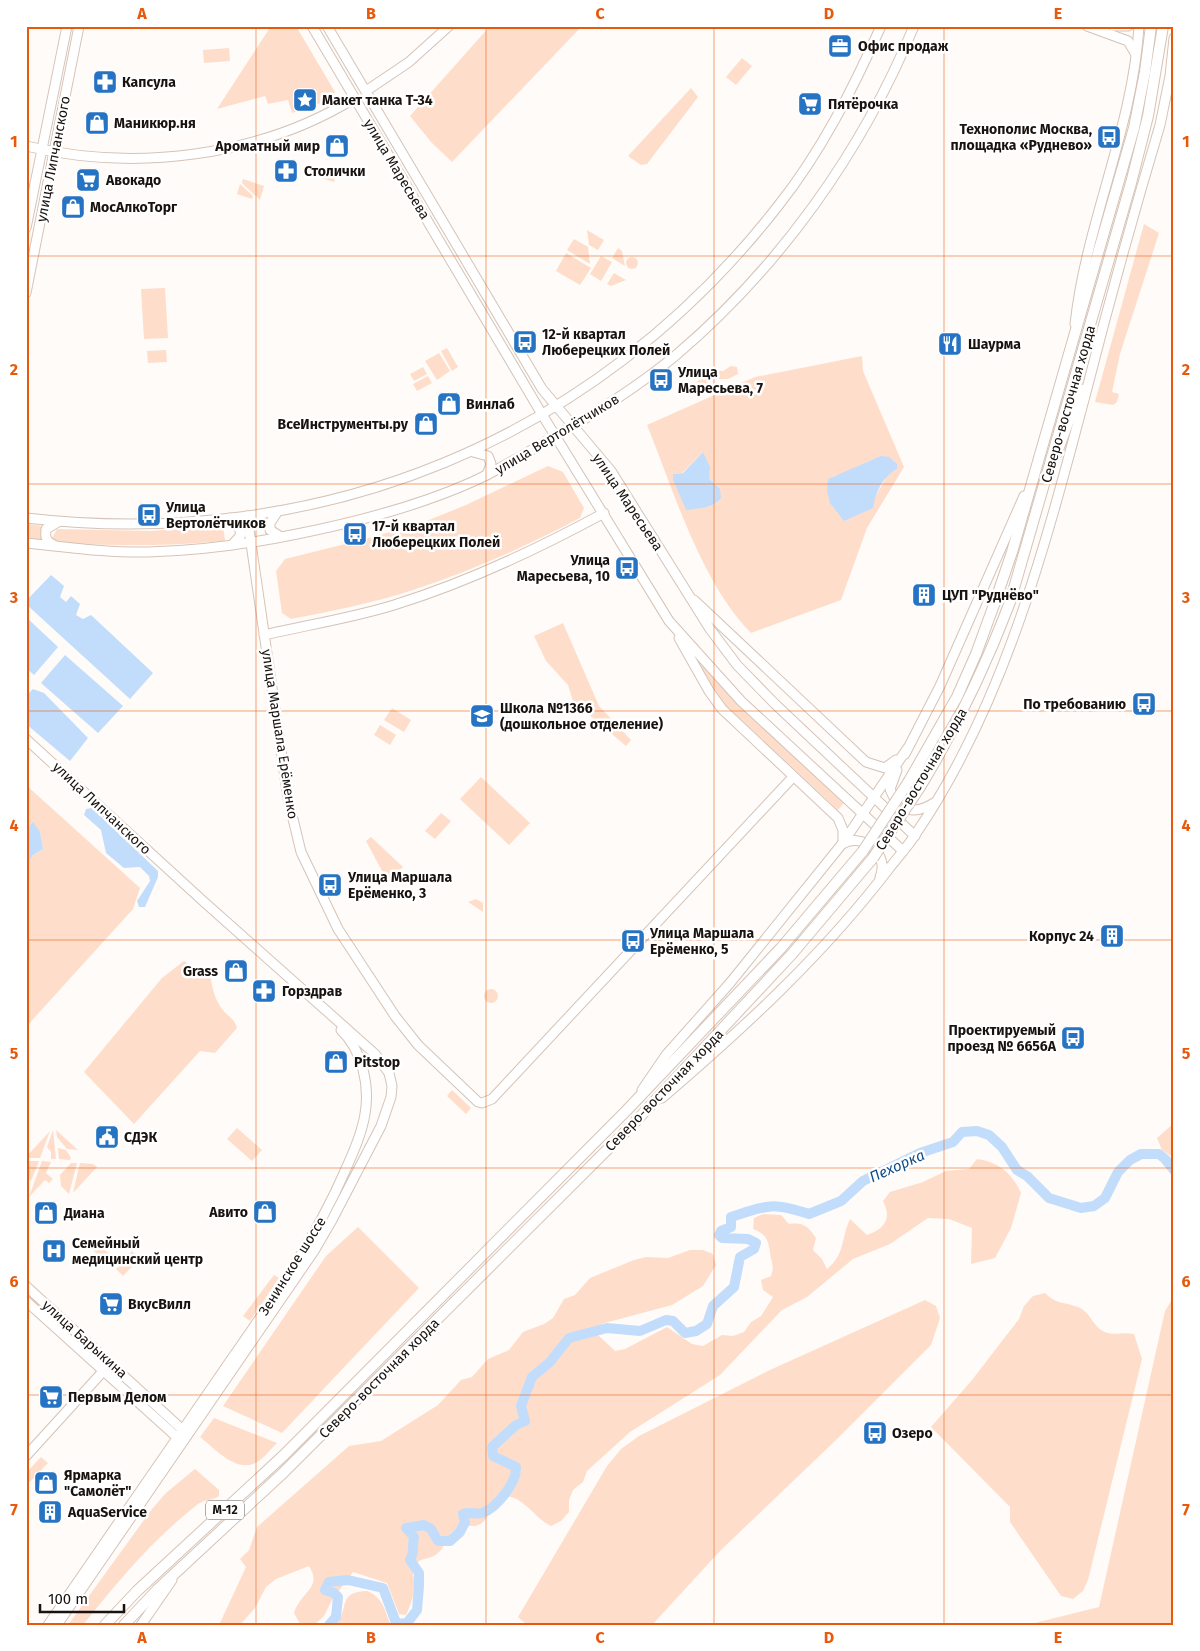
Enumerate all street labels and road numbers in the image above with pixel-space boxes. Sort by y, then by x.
street label: улица Липчанского [33,95,74,224]
street label: улица Маресьева [360,116,433,223]
street label: Северо-восточная хорда [1038,323,1099,485]
street label: улица Вертолётчиков [492,391,623,478]
street label: улица Маресьева [589,450,667,554]
street label: улица Маршала Ерёменко [258,648,301,820]
street label: Северо-восточная хорда [872,705,971,854]
street label: улица Липчанского [49,758,154,858]
street label: Северо-восточная хорда [602,1026,727,1155]
street label: Зенинское шоссе [255,1214,330,1319]
street label: улица Барыкина [39,1297,131,1382]
street label: Северо-восточная хорда [316,1315,443,1442]
road number: М-12 [206,1500,244,1520]

